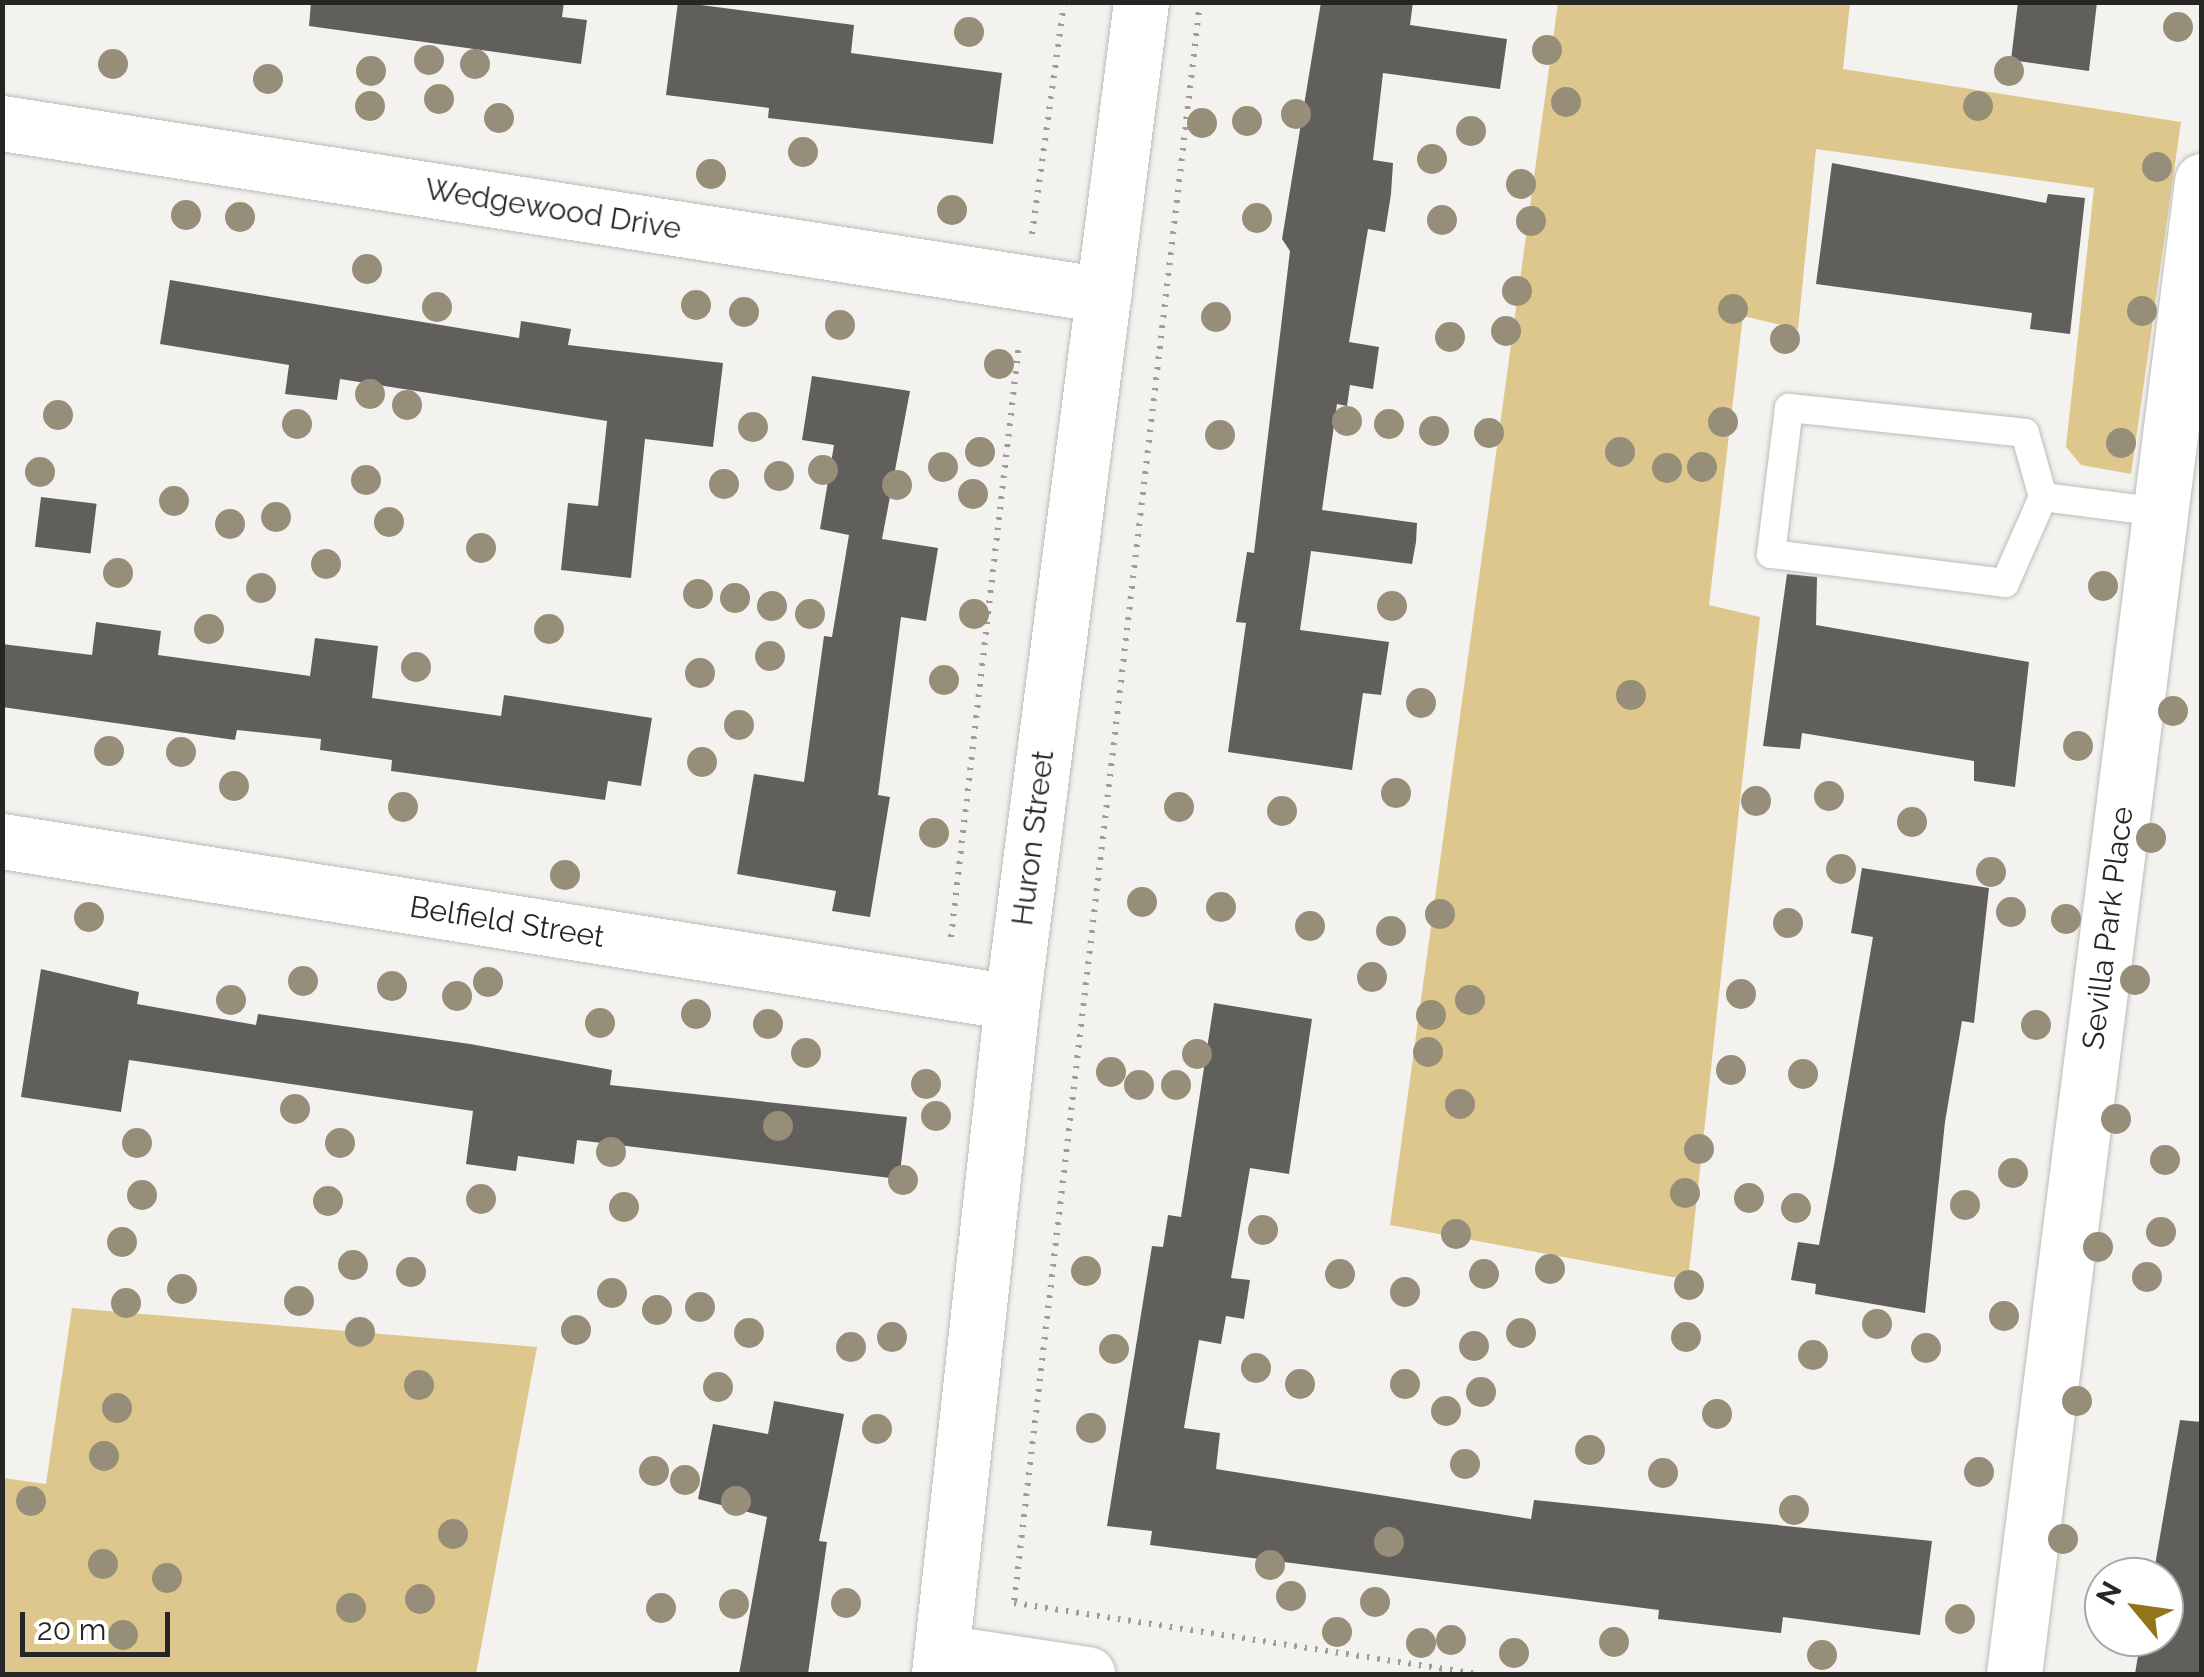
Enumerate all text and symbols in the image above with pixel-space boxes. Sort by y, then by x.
street label: Wedgewood Drive [422,171,684,247]
street label: Huron Street [1004,748,1062,928]
street label: Sevilla Park Place [2075,805,2141,1051]
street label: Belfield Street [407,889,607,955]
north arrow [2084,1557,2184,1657]
text: N [2089,1576,2129,1611]
scale bar [25,1592,175,1654]
text: 20 m [37,1612,106,1647]

